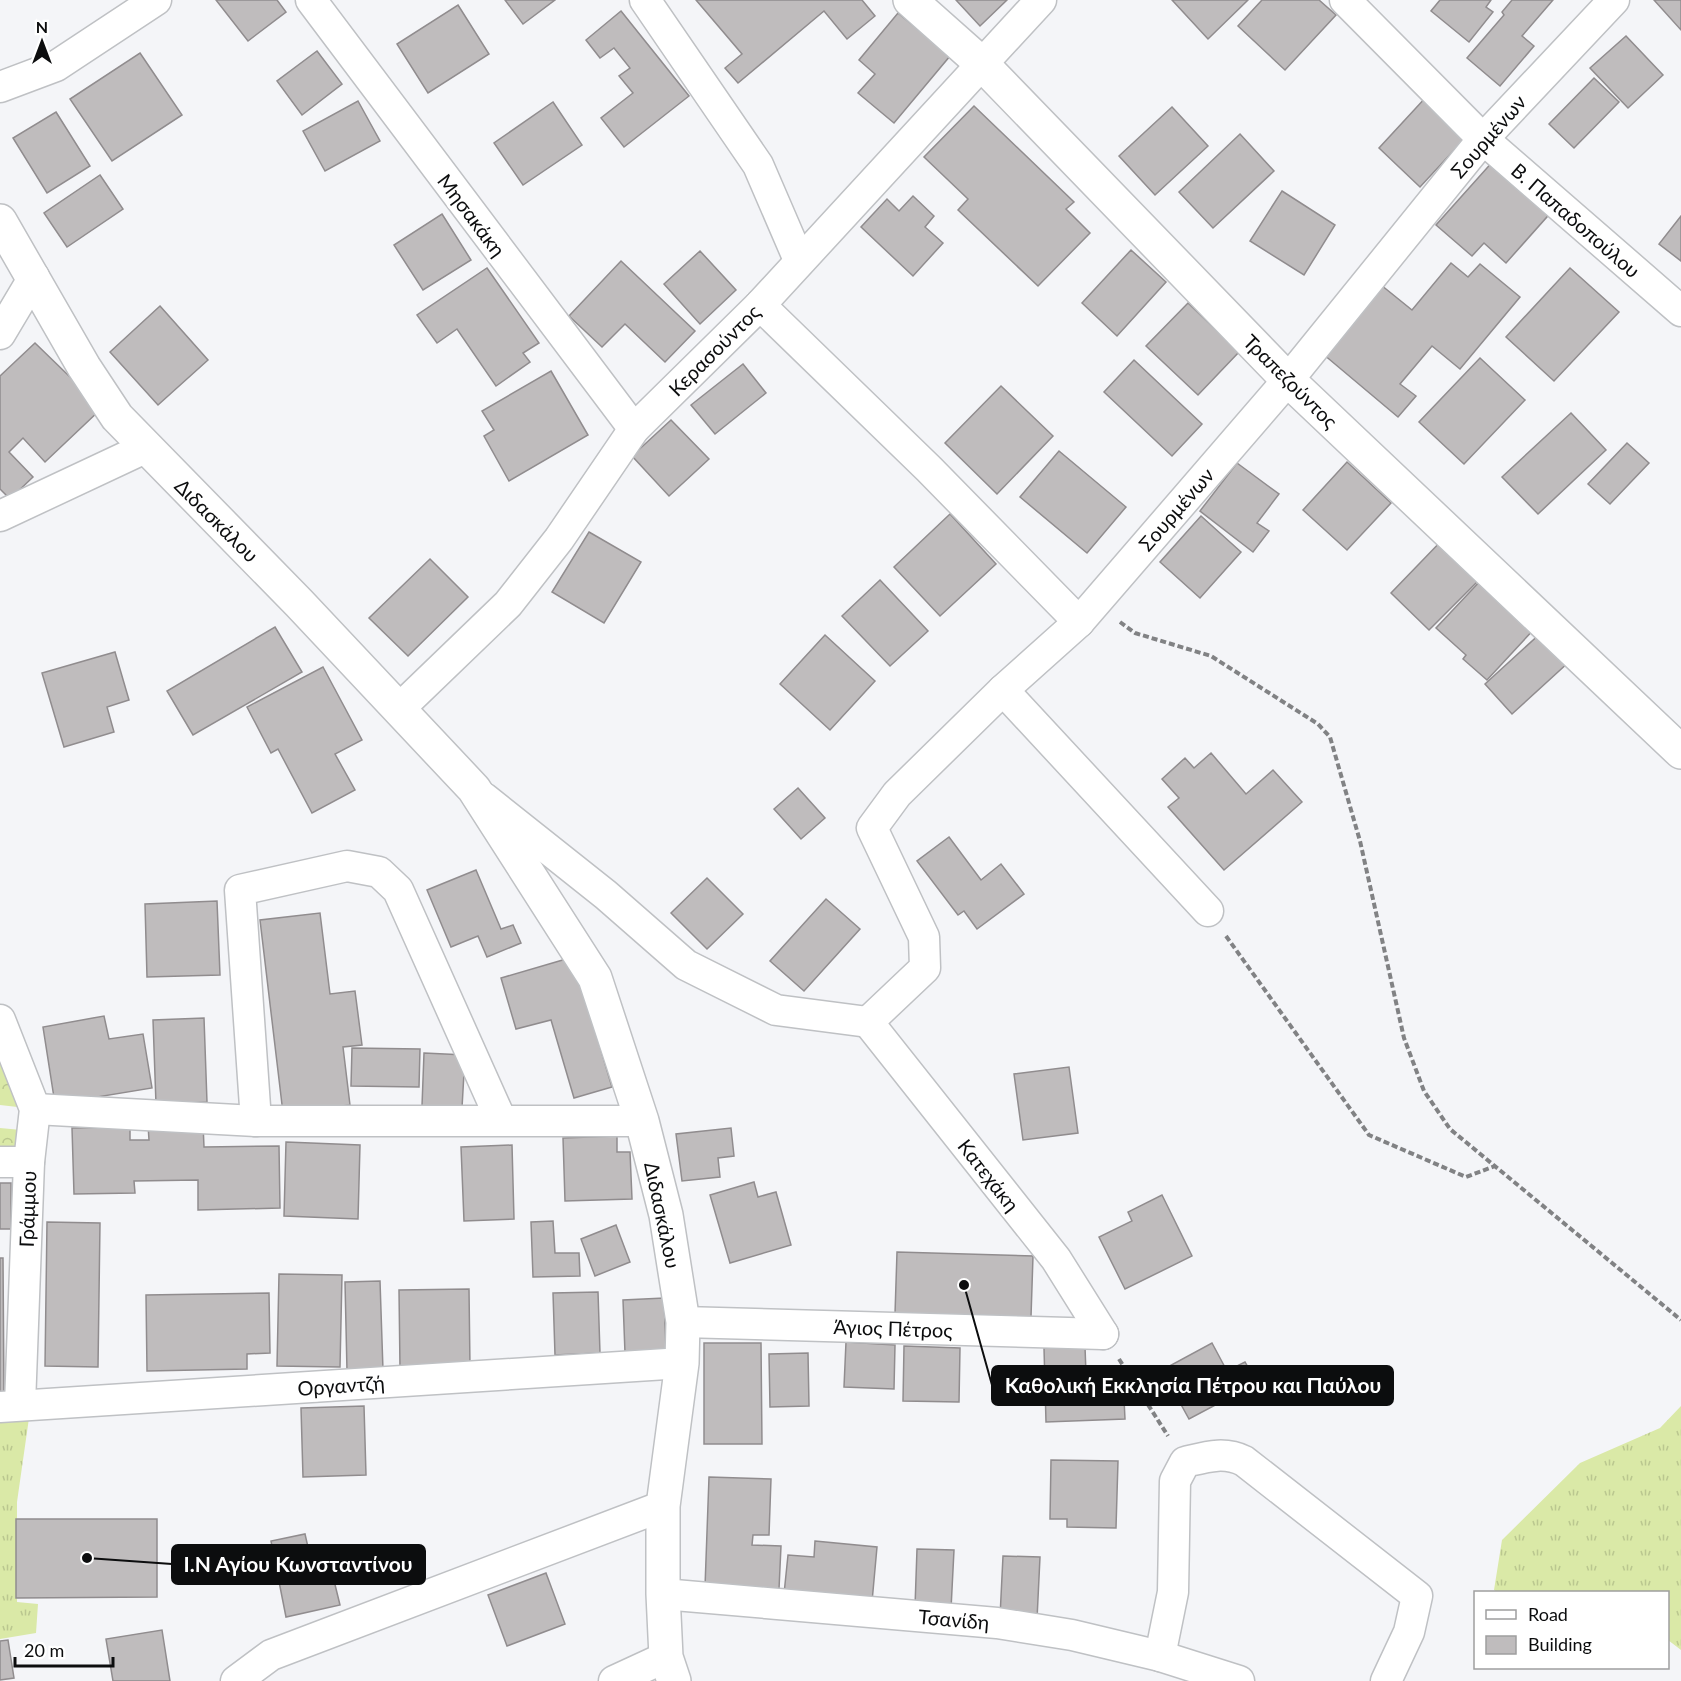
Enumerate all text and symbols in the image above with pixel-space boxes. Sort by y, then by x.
north arrow [12,12,72,72]
text: N [36,17,48,36]
street label: Σουρμένων [1446,90,1530,182]
street label: B. Παπαδοπούλου [1507,158,1645,282]
street label: Μησακάκη [433,169,511,261]
street label: Κερασούντος [663,299,765,401]
street label: Τραπεζούντος [1239,329,1343,433]
street label: Σουρμένων [1134,463,1218,555]
street label: Διδασκάλου [170,473,264,567]
street label: Κατεχάκη [953,1134,1025,1216]
street label: Διδασκάλου [640,1160,686,1270]
street label: Γράμμου [14,1170,40,1248]
street label: Άγιος Πέτρος [833,1314,953,1342]
callout: Καθολική Εκκλησία Πέτρου και Παύλου [992,1366,1393,1405]
street label: Οργαντζή [297,1370,385,1400]
text: Καθολική Εκκλησία Πέτρου και Παύλου [1005,1372,1381,1397]
callout: Ι.Ν Αγίου Κωνσταντίνου [172,1545,425,1584]
text: Ι.Ν Αγίου Κωνσταντίνου [184,1551,412,1576]
legend [1474,1591,1669,1669]
text: Road [1528,1603,1568,1625]
street label: Τσανίδη [918,1604,990,1634]
scale bar [15,1630,112,1668]
text: Building [1528,1633,1592,1655]
text: 20 m [24,1639,64,1661]

